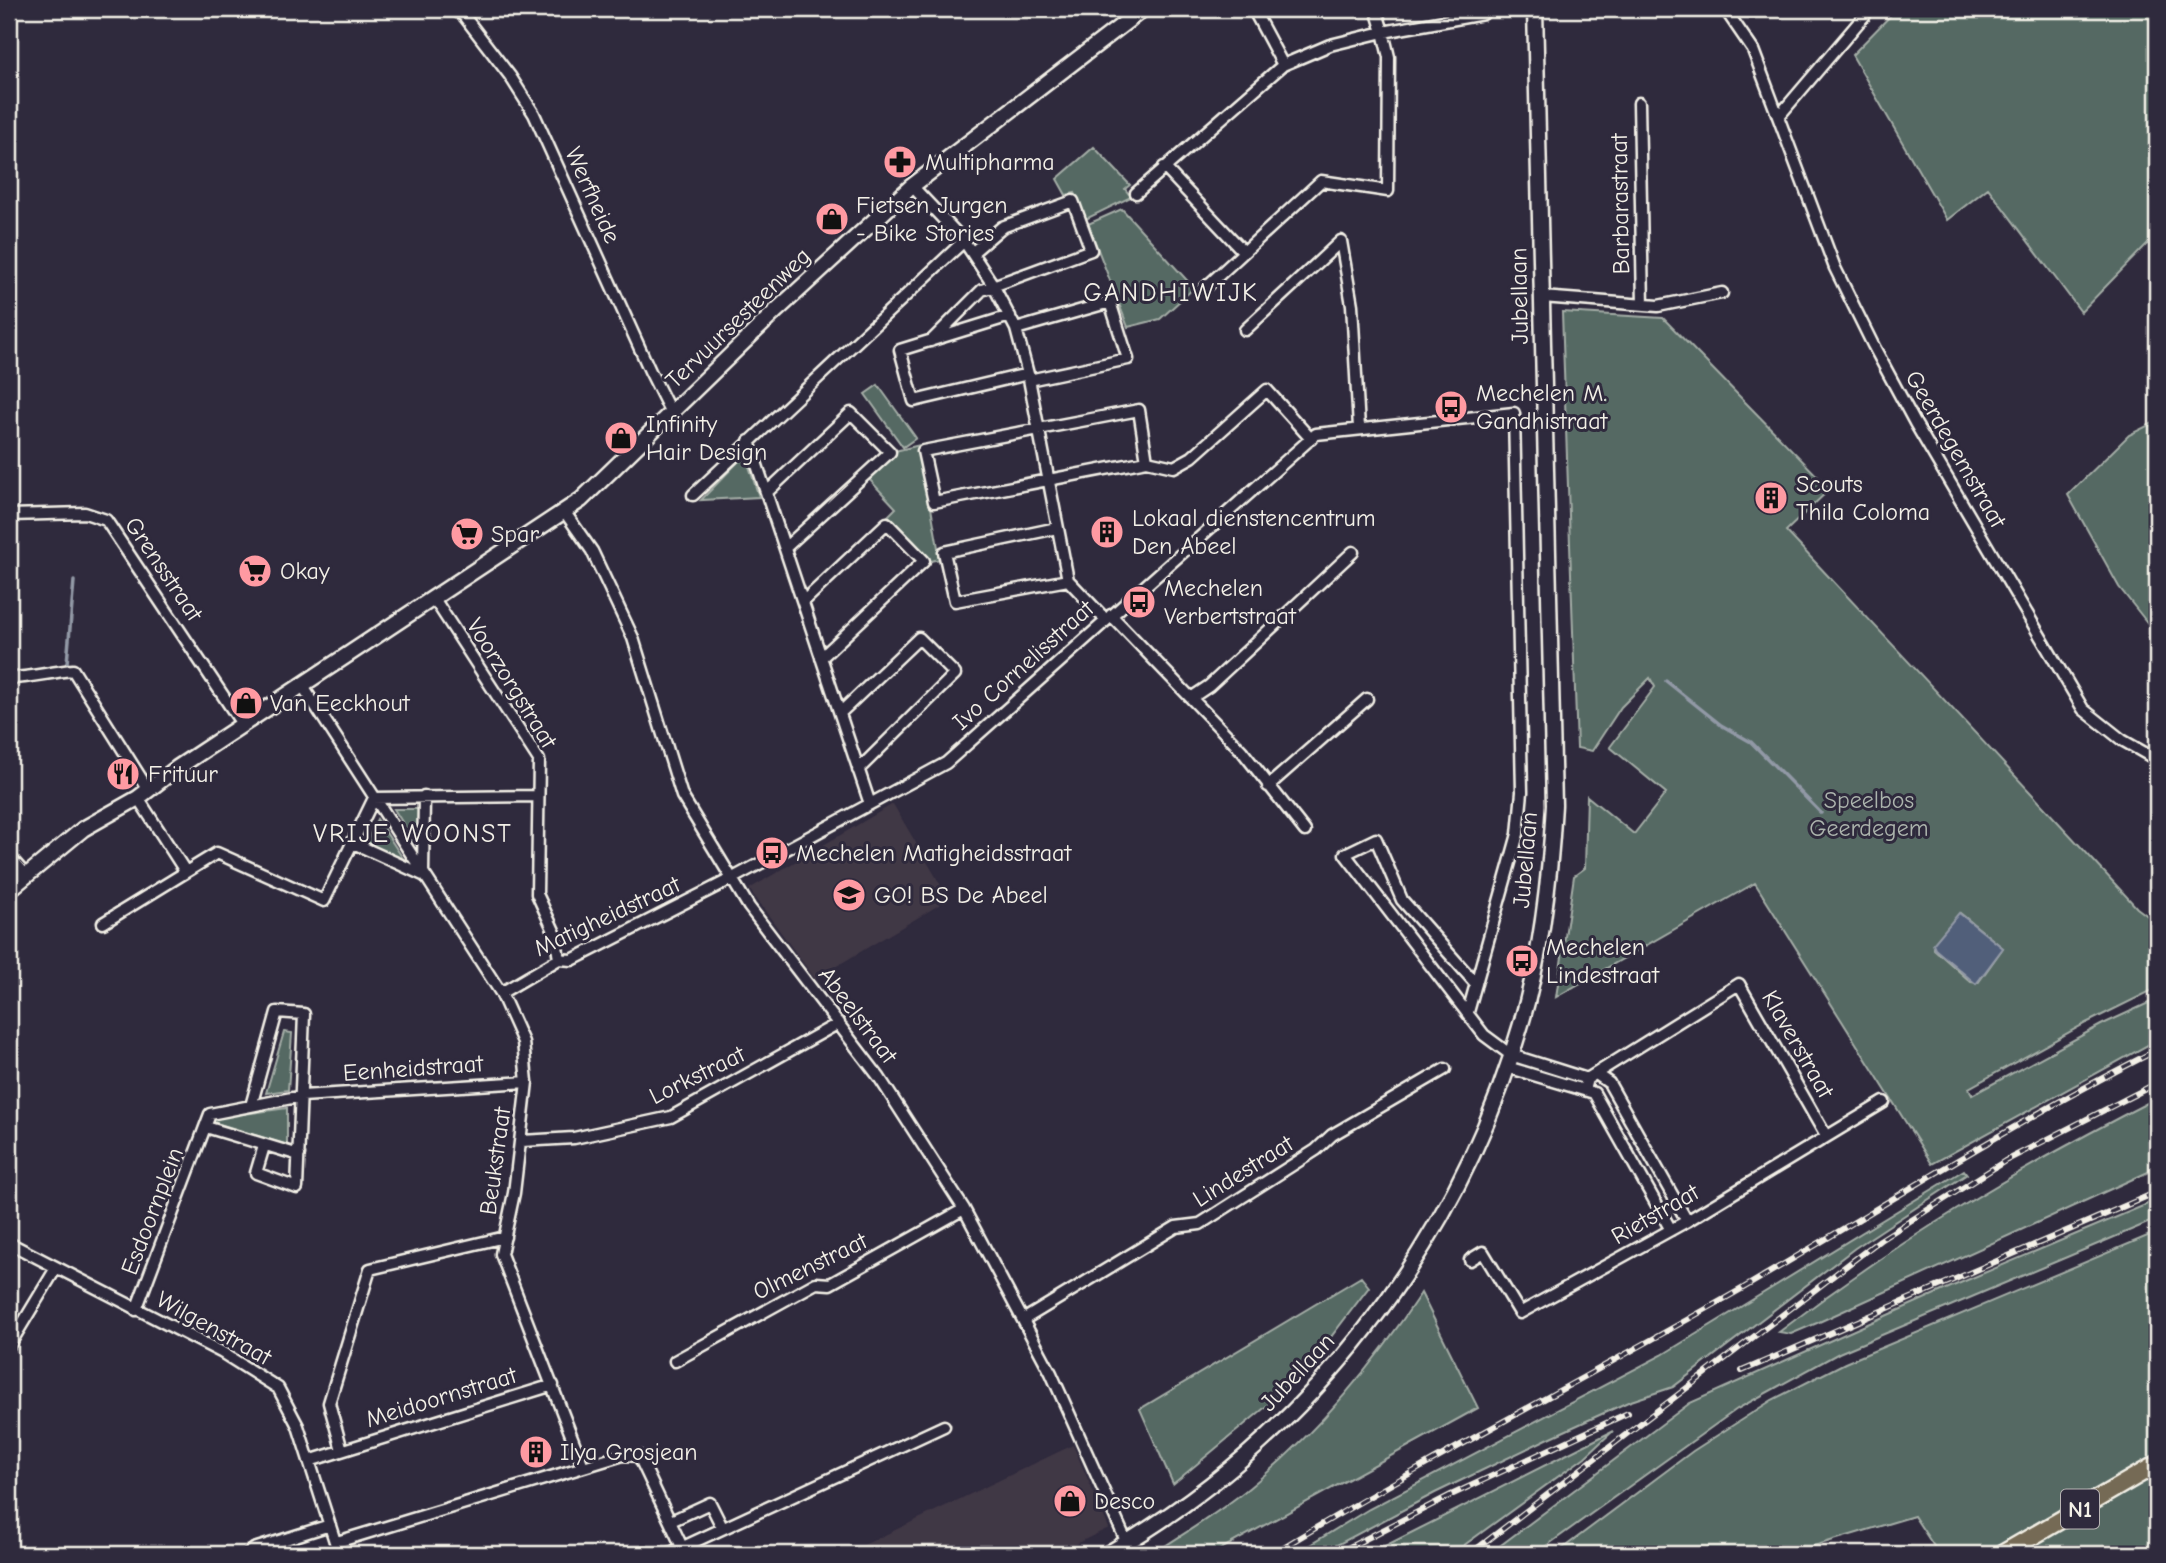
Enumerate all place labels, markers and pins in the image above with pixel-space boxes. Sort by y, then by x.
pharmacy icon: Multipharma [881,143,919,181]
place label: Multipharma [925,148,1055,176]
place label: Fietsen Jurgen - Bike Stories [856,191,1007,247]
shop icon: Fietsen Jurgen - Bike Stories [813,200,851,238]
place label: Mechelen M. Gandhistraat [1476,379,1609,435]
bus stop icon: Mechelen M. Gandhistraat [1432,388,1470,426]
place label: Infinity Hair Design [646,410,767,466]
shop icon: Infinity Hair Design [602,419,640,457]
place label: Scouts Thila Coloma [1796,470,1930,526]
building icon: Scouts Thila Coloma [1752,479,1790,517]
place label: Lokaal dienstencentrum Den Abeel [1132,504,1376,560]
building icon: Lokaal dienstencentrum Den Abeel [1088,513,1126,551]
supermarket icon: Spar [448,515,486,553]
place label: Spar [491,520,539,548]
supermarket icon: Okay [236,552,274,590]
place label: Okay [280,557,330,585]
place label: Mechelen Verbertstraat [1164,574,1297,630]
bus stop icon: Mechelen Verbertstraat [1120,583,1158,621]
shop icon: Van Eeckhout [227,684,265,722]
place label: Van Eeckhout [270,689,411,717]
restaurant icon: Frituur [104,755,142,793]
place label: Frituur [148,760,218,788]
bus stop icon: Mechelen Matigheidsstraat [753,834,791,872]
place label: Mechelen Matigheidsstraat [796,839,1072,867]
school or university icon: GO! BS De Abeel [830,876,868,914]
place label: GO! BS De Abeel [874,881,1048,909]
place label: Mechelen Lindestraat [1546,933,1660,989]
bus stop icon: Mechelen Lindestraat [1503,942,1541,980]
building icon: Ilya Grosjean [517,1433,555,1471]
place label: Ilya Grosjean [560,1438,698,1466]
shop icon: Desco [1051,1482,1089,1520]
place label: Desco [1094,1487,1155,1515]

